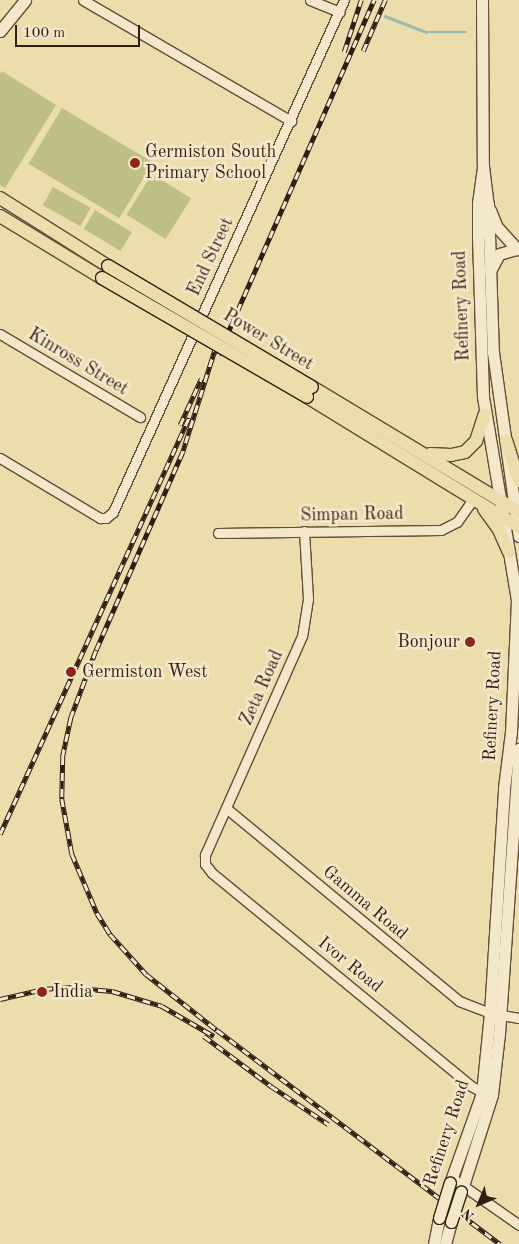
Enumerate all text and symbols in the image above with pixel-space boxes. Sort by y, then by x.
scale bar [18,15,142,47]
text: 100 m [23,26,65,41]
place label: Germiston South Primary School [145,142,276,184]
marker: Germiston South Primary School [129,157,141,169]
street label: End Street [183,214,239,300]
street label: Refinery Road [449,250,475,362]
street label: Power Street [219,305,317,375]
street label: Kinross Street [24,324,132,400]
street label: Simpan Road [300,503,404,527]
place label: Bonjour [397,631,460,653]
marker: Bonjour [464,636,476,648]
street label: Zeta Road [236,647,288,729]
street label: Refinery Road [479,650,507,762]
place label: Germiston West [82,661,207,683]
marker: Germiston West [64,665,78,679]
street label: Gamma Road [318,861,412,945]
street label: Ivor Road [313,932,387,998]
place label: India [53,981,93,1003]
marker: India [35,985,49,999]
street label: Refinery Road [420,1077,474,1189]
north arrow [454,1179,504,1229]
text: N [460,1206,477,1223]

